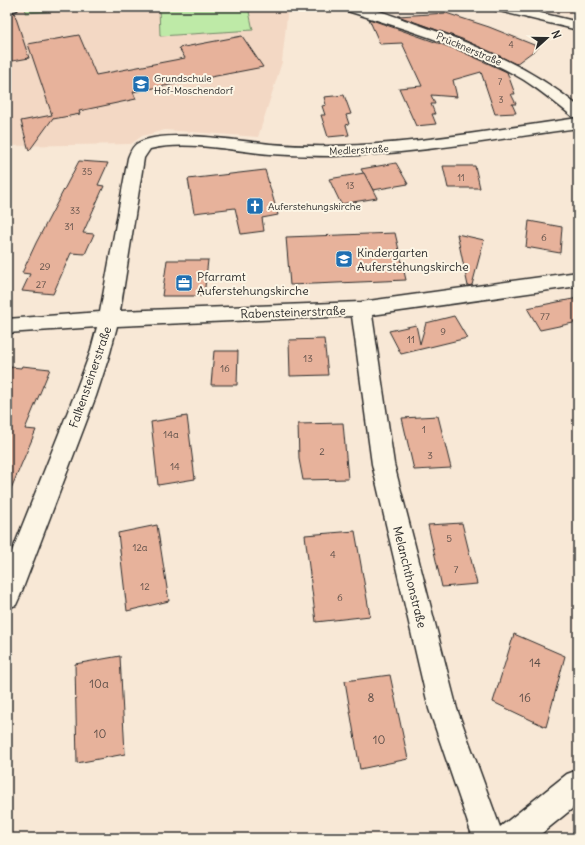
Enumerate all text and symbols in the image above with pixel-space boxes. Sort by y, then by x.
north arrow [527,18,567,58]
text: N [548,28,564,40]
street label: Prücknerstraße [434,29,504,69]
house number: 4 [508,39,514,50]
place label: Grundschule Hof-Moschendorf [154,72,234,97]
school or university icon: Grundschule Hof-Moschendorf [131,74,151,94]
house number: 7 [498,76,503,87]
house number: 3 [498,94,504,105]
street label: Medlerstraße [329,142,389,158]
house number: 35 [82,166,92,177]
house number: 11 [457,172,465,183]
house number: 13 [346,180,354,191]
church icon: Auferstehungskirche [245,196,265,216]
place label: Auferstehungskirche [268,200,361,213]
house number: 33 [70,205,80,216]
house number: 31 [64,220,74,233]
house number: 6 [541,231,547,244]
place label: Kindergarten Auferstehungskirche [357,245,469,274]
school or university icon: Kindergarten Auferstehungskirche [334,249,354,269]
house number: 29 [39,260,51,273]
place label: Pfarramt Auferstehungskirche [197,269,309,298]
office icon: Pfarramt Auferstehungskirche [174,273,194,293]
house number: 27 [36,278,46,291]
street label: Rabensteinerstraße [240,303,346,321]
house number: 77 [540,310,550,323]
street label: Falkensteinerstraße [66,324,114,430]
house number: 9 [440,325,446,338]
house number: 11 [407,333,415,346]
house number: 13 [303,352,313,365]
house number: 16 [220,362,230,375]
house number: 1 [422,423,426,436]
house number: 14a [163,428,179,441]
house number: 2 [319,445,325,458]
house number: 3 [427,449,433,462]
house number: 14 [170,460,180,473]
street label: Melanchthonstraße [390,525,430,629]
house number: 5 [446,532,452,545]
house number: 12a [132,541,148,554]
house number: 4 [330,548,336,561]
house number: 7 [454,563,459,576]
house number: 12 [140,580,150,593]
house number: 6 [337,591,343,604]
house number: 14 [529,655,541,670]
house number: 10a [89,676,109,691]
house number: 8 [368,690,375,705]
house number: 16 [519,690,531,705]
house number: 10 [94,726,106,741]
house number: 10 [373,732,385,747]

